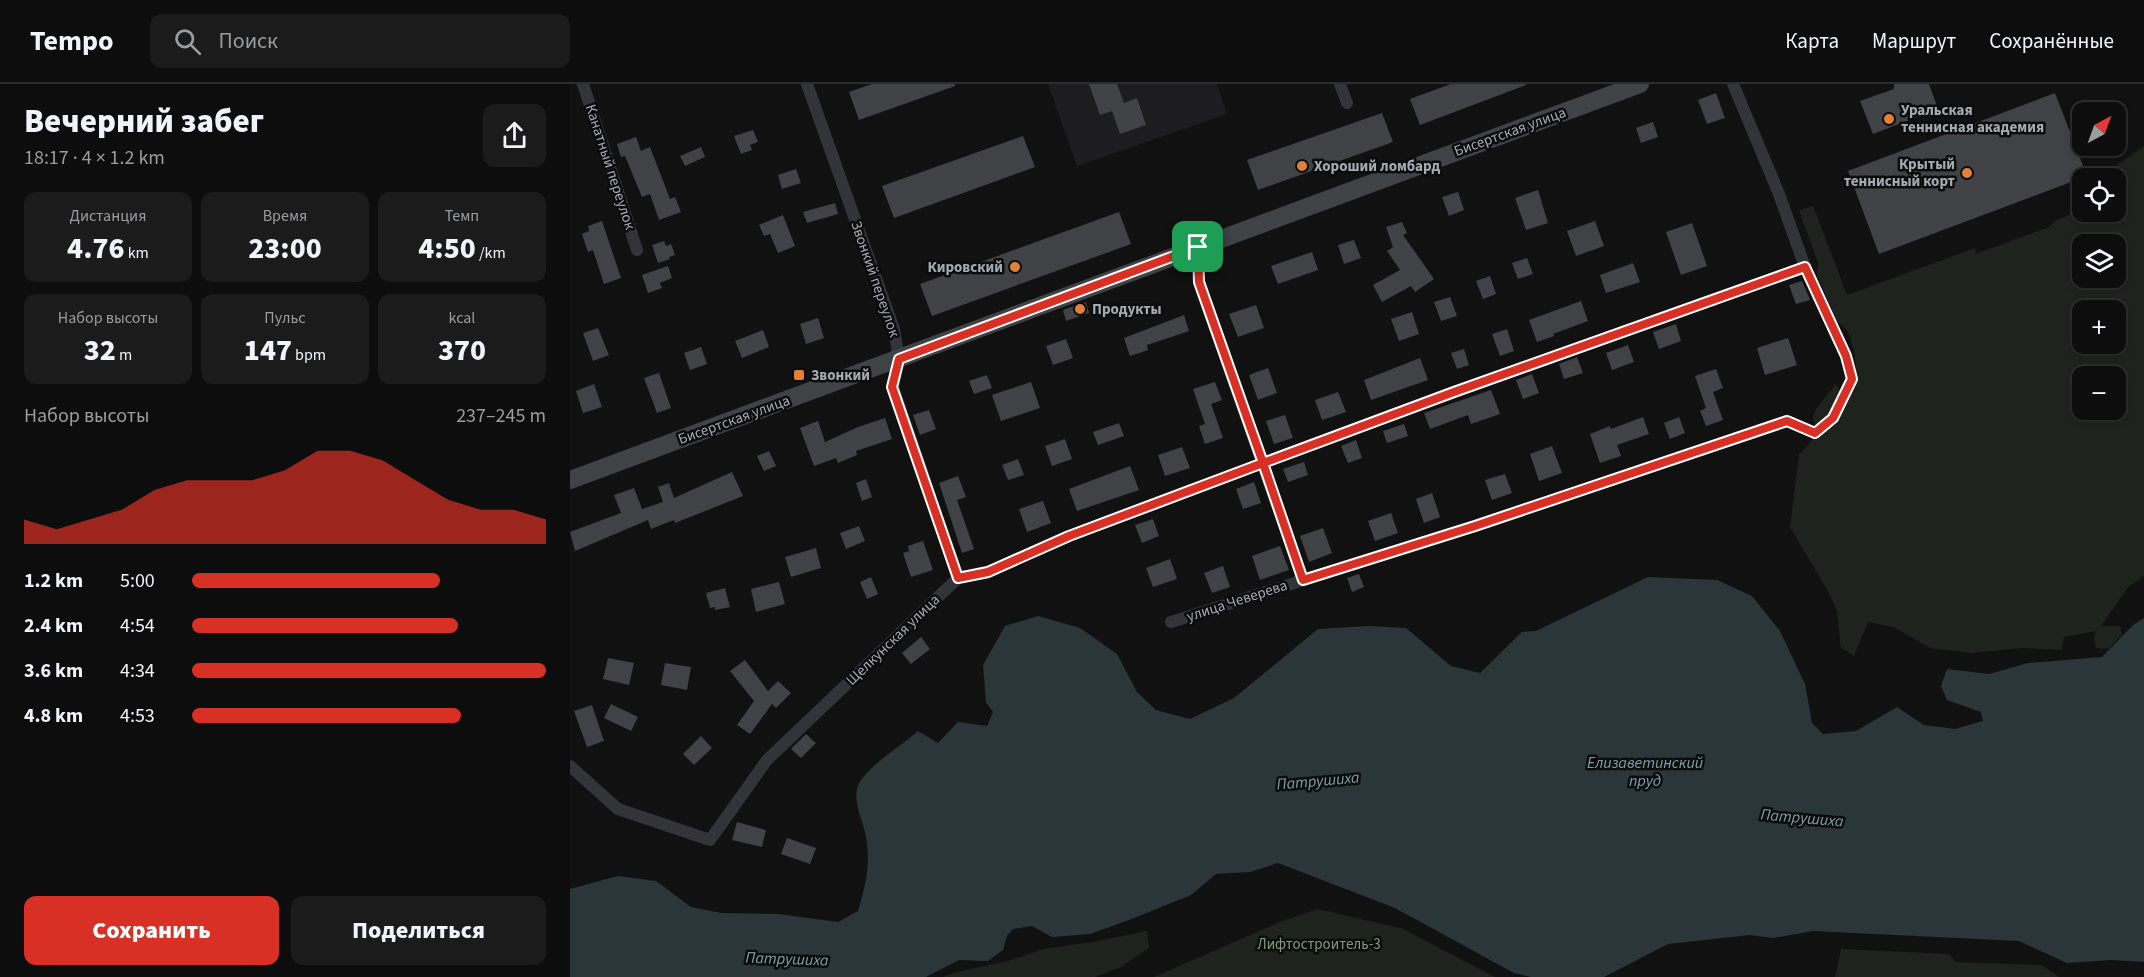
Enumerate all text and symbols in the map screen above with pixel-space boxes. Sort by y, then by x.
search box [150,14,570,68]
text: Tempo [30,21,114,61]
icon: search [171,25,204,58]
text: Поиск [219,25,278,57]
text: Карта [1785,26,1839,56]
text: Маршрут [1872,26,1956,56]
text: Сохранённые [1989,26,2114,56]
text: Вечерний забег [24,98,264,145]
place label: Уральская теннисная академия [1901,100,2044,138]
street label: Канатный переулок [580,101,640,233]
street label: Бисертская улица [1451,102,1569,162]
north arrow [2072,102,2126,156]
map controls [2072,102,2126,420]
button: share [483,104,546,167]
marker: Уральская теннисная академия [1882,112,1896,126]
text: 18:17 · 4 × 1.2 km [24,144,165,172]
place label: Крытый теннисный корт [1844,154,1955,192]
place label: Хороший ломбард [1314,156,1441,177]
marker: Хороший ломбард [1295,159,1309,173]
marker: Крытый теннисный корт [1960,166,1974,180]
button: locate [2072,168,2126,222]
text: Дистанция [70,205,146,227]
text: Время [263,205,307,227]
text: Темп [445,205,479,227]
street label: Звонкий переулок [845,218,905,341]
pin [1172,221,1223,272]
text: 4.76 [67,227,124,270]
text: 23:00 [248,227,322,270]
text: 4:50 [418,227,476,270]
icon: arrive [1181,230,1214,263]
button: layers [2072,234,2126,288]
text: km [124,242,149,264]
text: /km [476,242,506,264]
place label: Кировский [927,257,1003,278]
marker: Кировский [1008,260,1022,274]
place label: Продукты [1092,299,1162,320]
button: + [2072,300,2126,354]
marker: Продукты [1073,302,1087,316]
text: Набор высоты [58,307,158,329]
text: Пульс [264,307,306,329]
text: kcal [449,307,475,329]
text: 32 [84,329,116,372]
text: 147 [244,329,292,372]
text: 370 [438,329,486,372]
text: m [116,344,132,366]
text: bpm [292,344,326,366]
place label: Звонкий [811,365,870,386]
button: − [2072,366,2126,420]
marker: Звонкий [792,368,806,382]
street label: Бисертская улица [675,390,793,450]
text: Набор высоты [24,402,149,430]
text: 237–245 m [456,402,546,430]
text: 1.2 km [24,567,83,595]
text: 5:00 [120,567,155,595]
street label: улица Чеверева [1184,575,1290,627]
street label: Щелкунская улица [841,590,945,690]
text: 2.4 km [24,612,83,640]
text: 4:54 [120,612,155,640]
text: 3.6 km [24,657,83,685]
text: 4:34 [120,657,155,685]
text: 4.8 km [24,702,83,730]
text: 4:53 [120,702,155,730]
water label: Елизаветинский пруд [1587,752,1703,792]
water label: Патрушиха [1276,766,1361,796]
water label: Патрушиха [1760,803,1845,833]
button: Сохранить [24,896,279,965]
button: Поделиться [291,896,546,965]
park label: Лифтостроитель-3 [1257,934,1381,955]
water label: Патрушиха [745,947,829,971]

